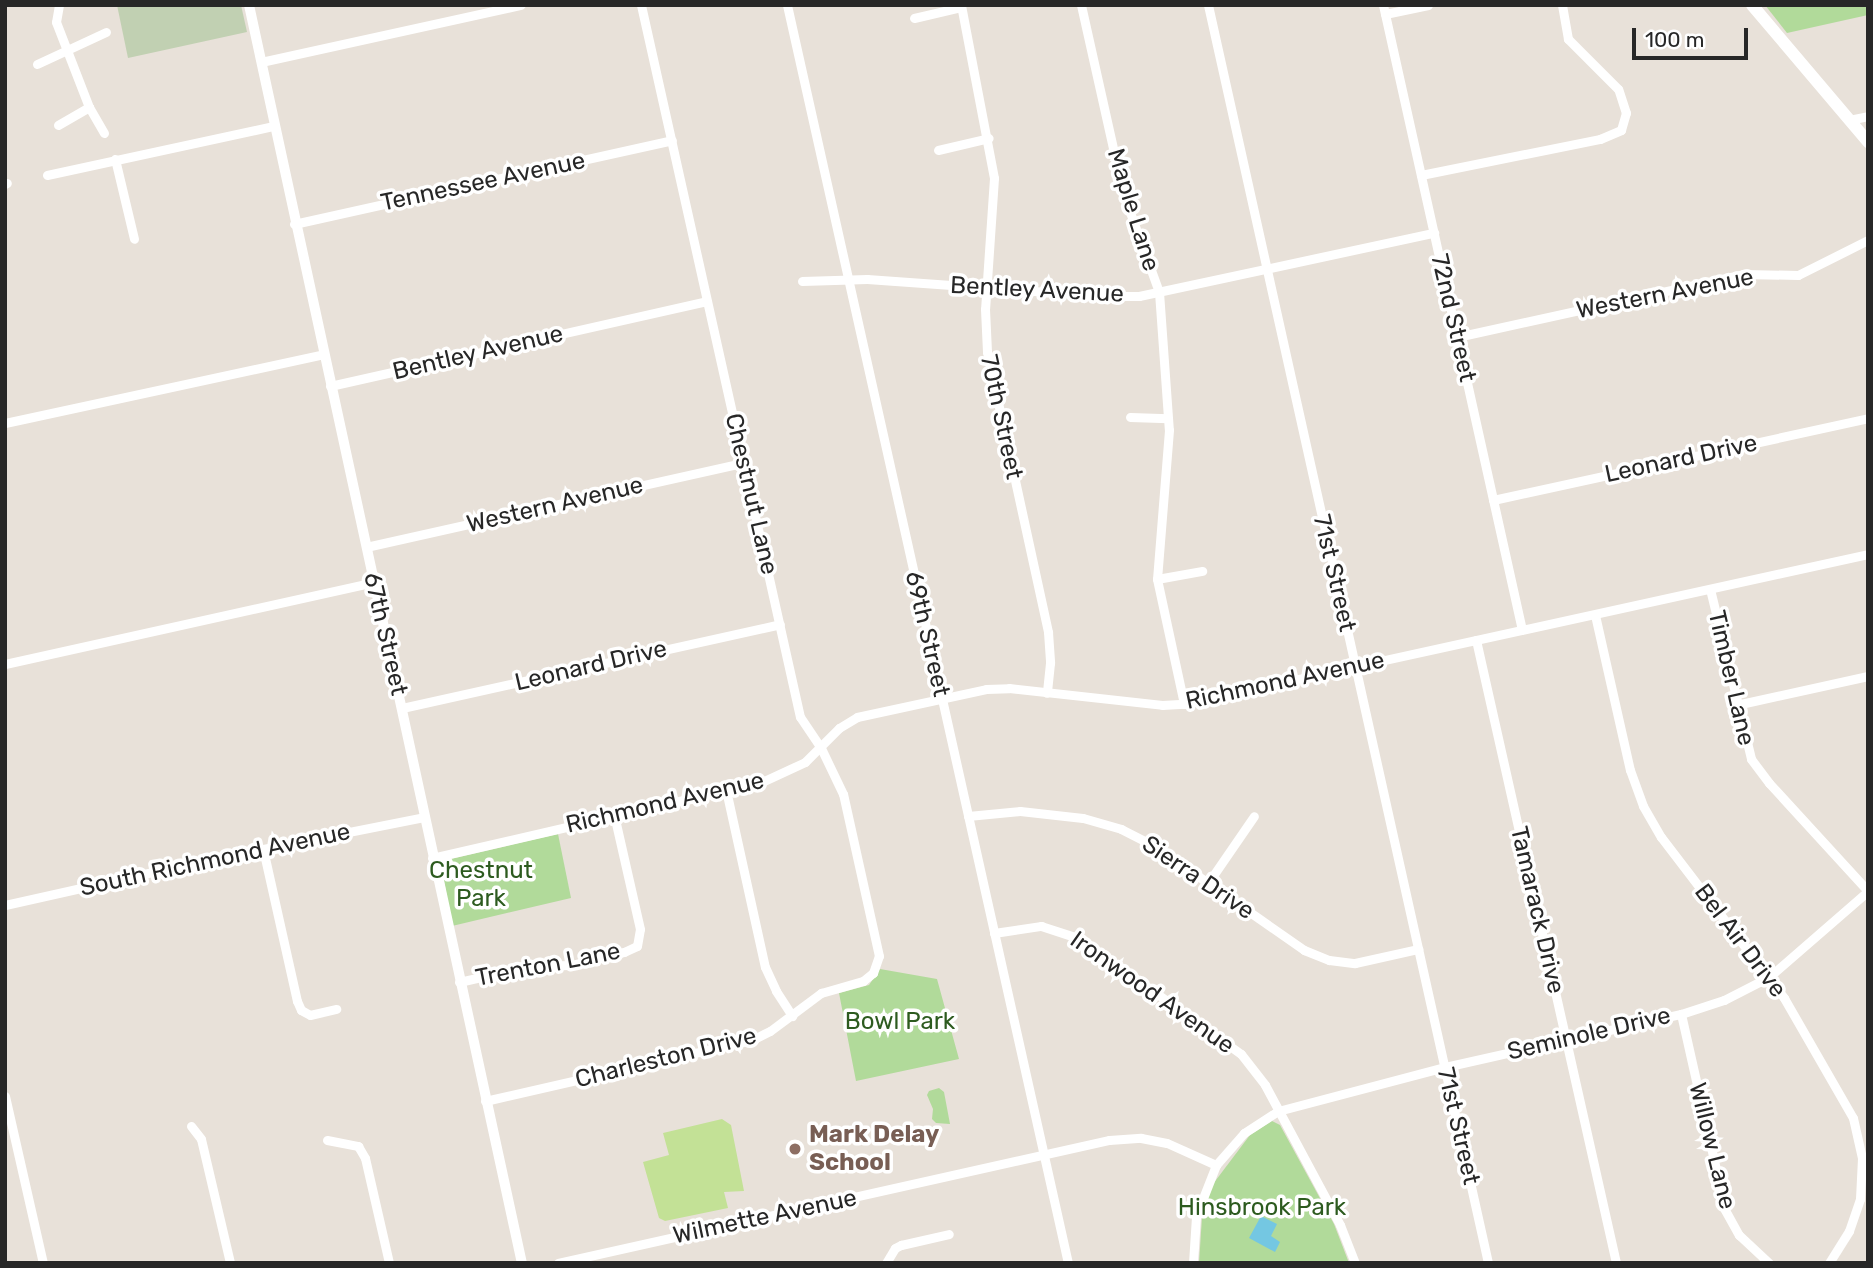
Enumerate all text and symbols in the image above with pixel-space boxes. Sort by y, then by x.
scale bar [1635,14,1750,58]
text: 100 m [1645,27,1704,52]
street label: Maple Lane [1101,145,1165,275]
street label: Tennessee Avenue [378,146,588,218]
street label: 72nd Street [1424,251,1482,385]
street label: Western Avenue [1574,263,1756,325]
street label: Bentley Avenue [949,271,1125,309]
street label: Bentley Avenue [389,319,567,387]
street label: 70th Street [974,352,1028,482]
street label: Chestnut Lane [718,411,784,577]
street label: Leonard Drive [1602,429,1760,489]
street label: Western Avenue [464,471,646,539]
street label: 71st Street [1307,512,1361,634]
street label: 69th Street [899,568,955,700]
street label: 67th Street [357,570,413,698]
street label: Timber Lane [1701,607,1761,749]
street label: Leonard Drive [512,635,670,697]
street label: Richmond Avenue [1183,646,1387,716]
street label: Richmond Avenue [563,766,767,840]
street label: South Richmond Avenue [77,817,353,903]
street label: Tamarack Drive [1504,823,1570,997]
street label: Sierra Drive [1136,830,1260,926]
park label: Chestnut Park [429,857,533,913]
street label: Bel Air Drive [1688,878,1792,1004]
street label: Ironwood Avenue [1064,925,1240,1061]
street label: Trenton Lane [473,937,623,993]
street label: Seminole Drive [1505,1001,1673,1067]
park label: Bowl Park [845,1008,955,1036]
street label: Charleston Drive [572,1022,760,1094]
street label: 71st Street [1431,1065,1485,1187]
street label: Willow Lane [1682,1079,1742,1213]
place label: Mark Delay School [809,1121,939,1177]
marker: Mark Delay School [787,1141,803,1157]
street label: Wilmette Avenue [670,1183,860,1251]
park label: Hinsbrook Park [1178,1194,1346,1222]

